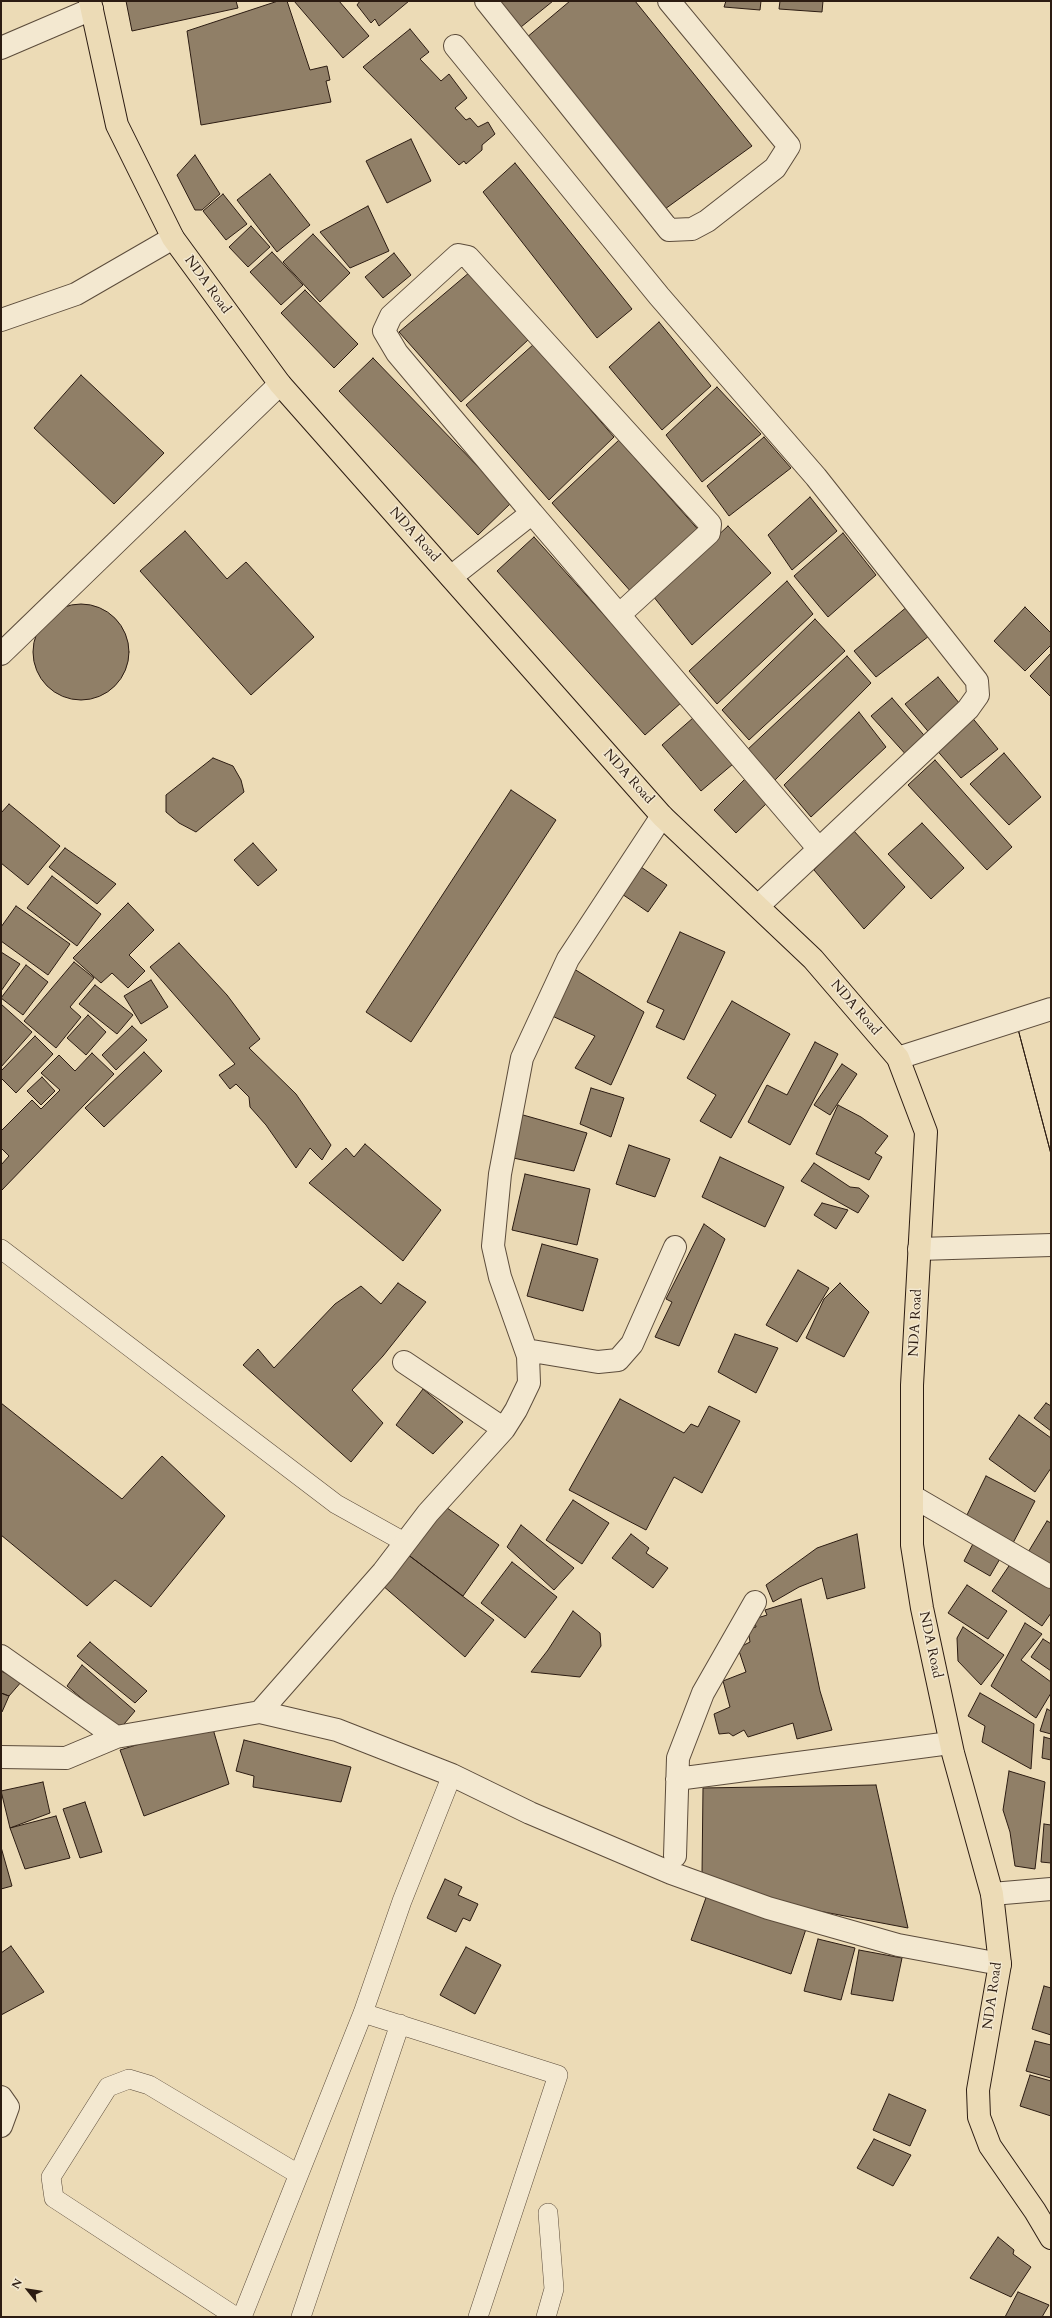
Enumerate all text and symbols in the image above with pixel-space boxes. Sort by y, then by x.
street label: NDA Road [180,253,234,317]
street label: NDA Road [385,504,443,566]
street label: NDA Road [599,746,657,808]
street label: NDA Road [826,977,884,1039]
street label: NDA Road [906,1289,926,1357]
street label: NDA Road [915,1610,945,1680]
street label: NDA Road [980,1961,1006,2031]
north arrow [8,2270,48,2310]
text: N [8,2276,26,2292]

